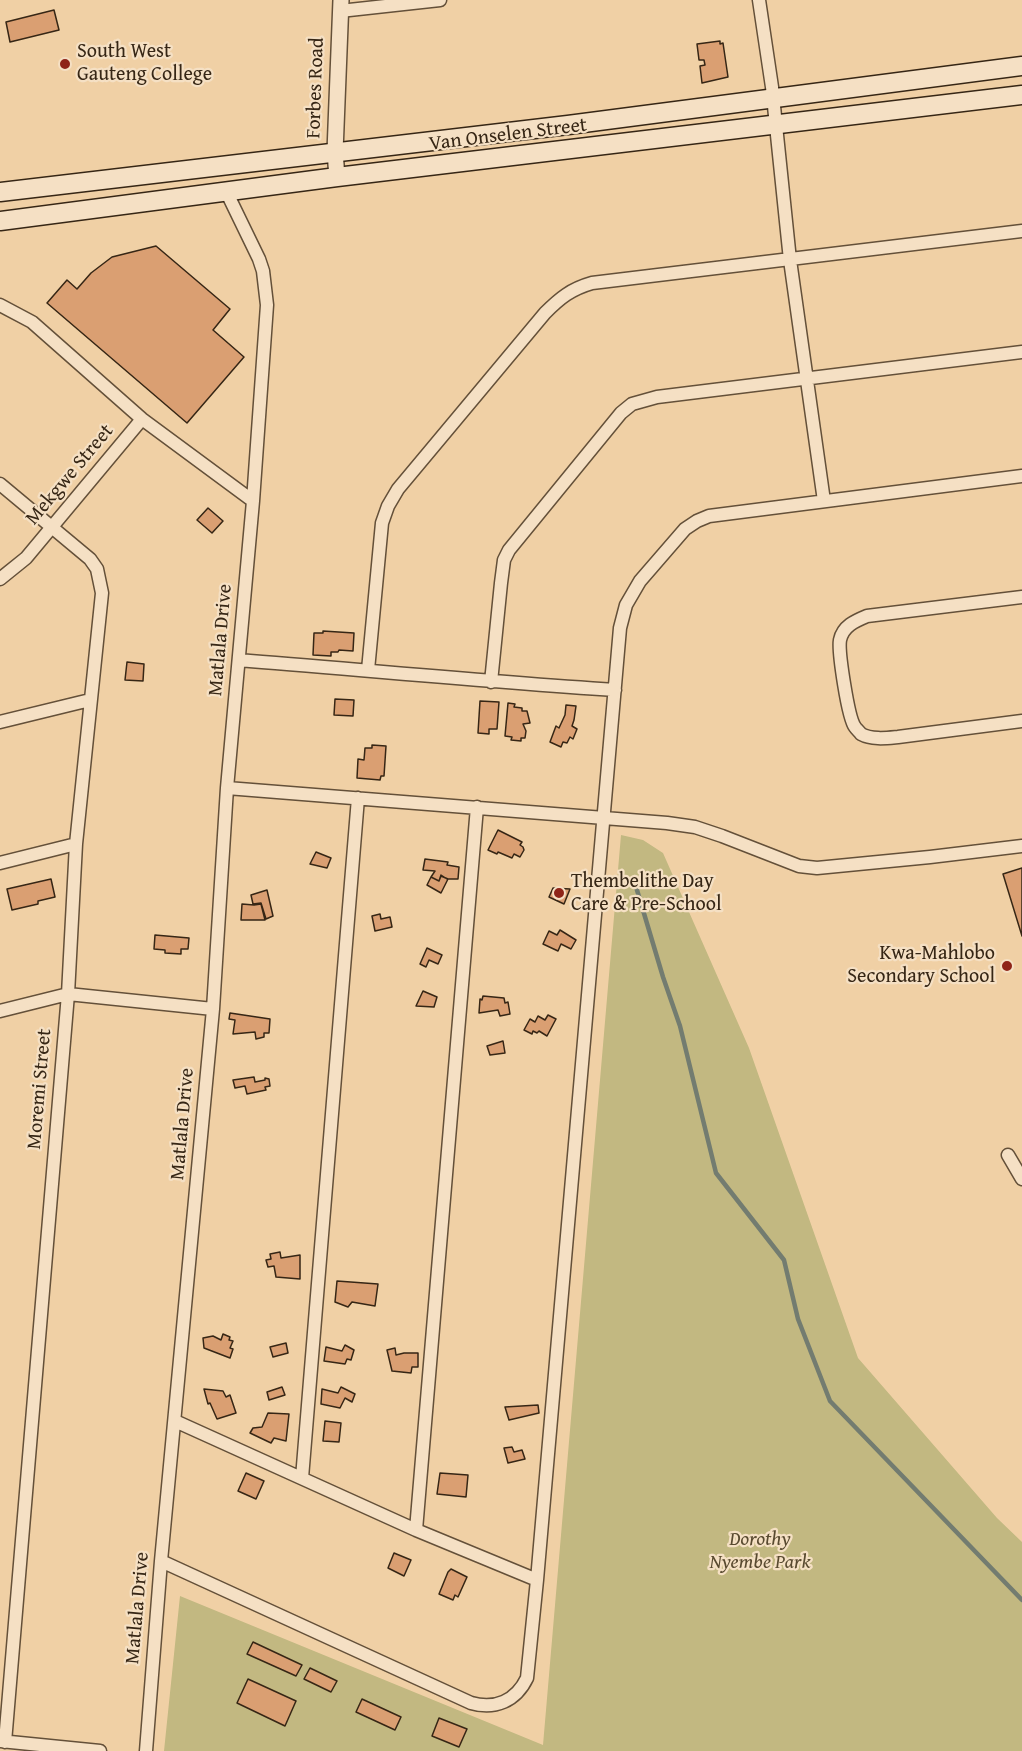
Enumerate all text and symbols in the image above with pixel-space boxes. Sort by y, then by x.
street label: Forbes Road [302,37,330,139]
place label: South West Gauteng College [77,40,212,87]
marker: South West Gauteng College [58,57,72,71]
street label: Van Onselen Street [428,113,588,157]
street label: Mekgwe Street [21,420,119,530]
street label: Matlala Drive [204,583,238,697]
place label: Thembelithe Day Care & Pre-School [571,870,721,917]
marker: Thembelithe Day Care & Pre-School [552,886,566,900]
place label: Kwa-Mahlobo Secondary School [847,942,995,989]
marker: Kwa-Mahlobo Secondary School [1000,959,1014,973]
street label: Moremi Street [23,1028,57,1150]
street label: Matlala Drive [166,1067,200,1181]
park label: Dorothy Nyembe Park [710,1528,810,1575]
street label: Matlala Drive [121,1551,155,1665]

